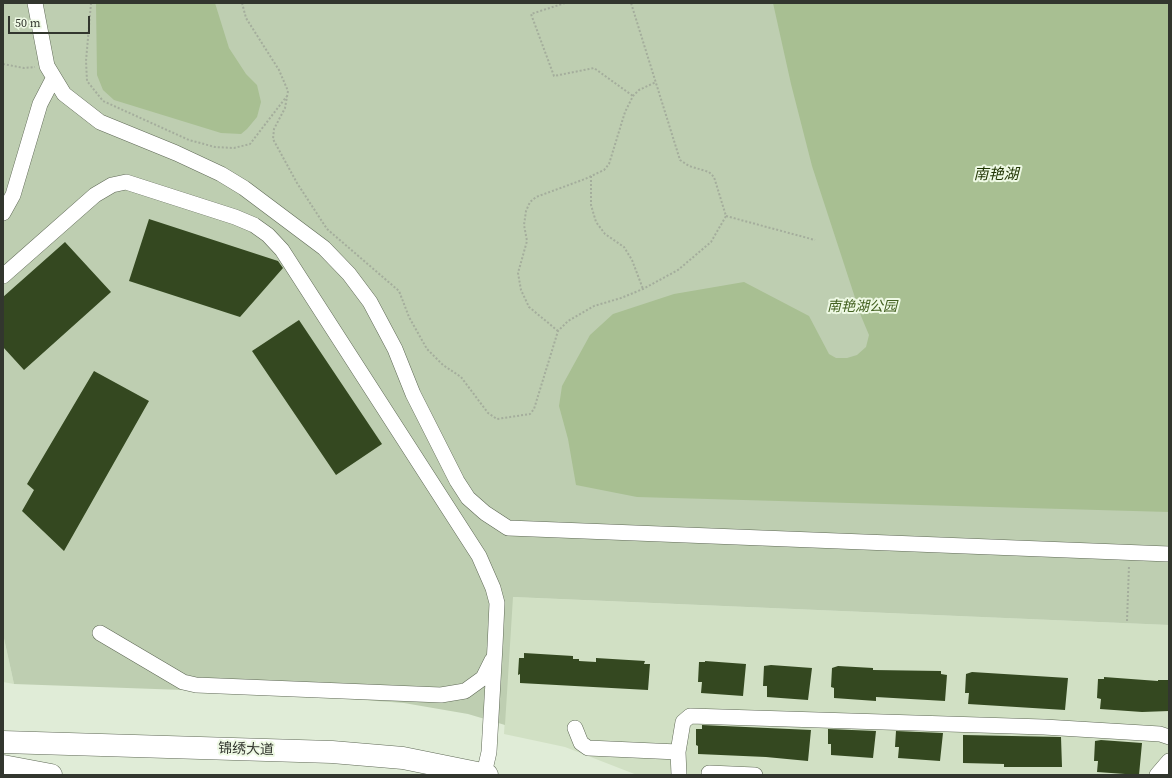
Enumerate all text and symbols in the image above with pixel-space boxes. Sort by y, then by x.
scale bar [10,8,92,34]
text: 50 m [15,15,41,31]
water label: 南艳湖 [974,166,1018,184]
park label: 南艳湖公园 [827,299,897,315]
street label: 锦绣大道 [218,741,274,759]

